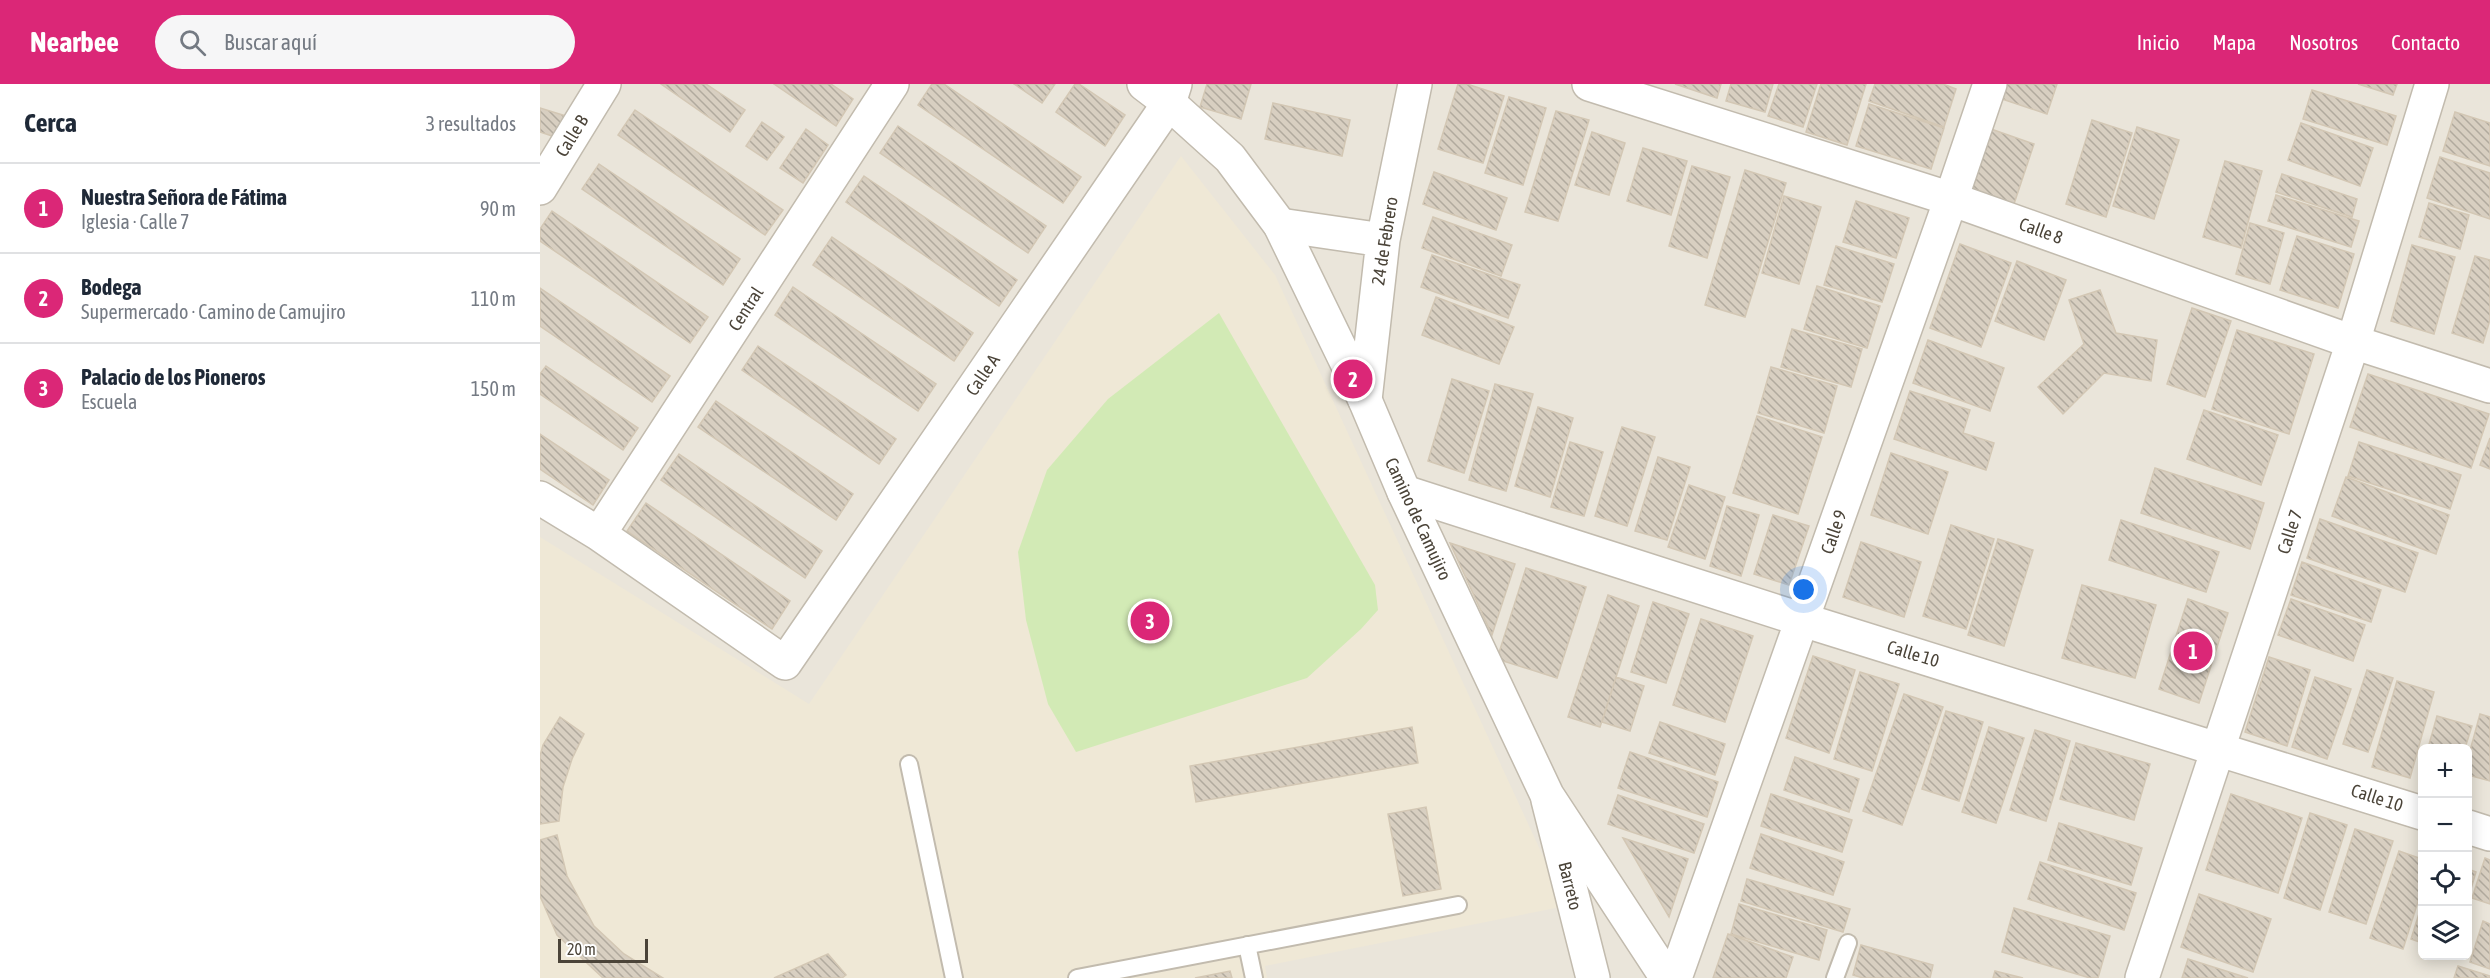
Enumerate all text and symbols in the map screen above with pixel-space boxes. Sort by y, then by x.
search box [155,15,575,69]
text: Nearbee [30,26,119,58]
icon: search [176,26,209,59]
text: Buscar aquí [224,29,317,55]
text: Inicio [2137,30,2180,54]
text: Mapa [2213,30,2256,54]
text: Nosotros [2289,30,2358,54]
text: Contacto [2391,30,2460,54]
text: Cerca [24,108,77,138]
street label: Calle B [551,111,593,160]
text: 3 resultados [426,112,516,135]
text: Nuestra Señora de Fátima [81,184,287,210]
street label: 24 de Febrero [1367,195,1402,287]
text: 1 [39,197,48,220]
text: 90 m [480,197,516,220]
text: Iglesia · Calle 7 [81,210,190,233]
street label: Calle 8 [2016,213,2066,248]
text: Bodega [81,274,141,300]
street label: Central [724,283,768,335]
text: 2 [39,287,48,310]
text: 110 m [471,287,516,310]
text: Supermercado · Camino de Camujiro [81,300,346,323]
street label: Calle A [961,350,1004,399]
pin: 2 [1334,356,1372,402]
text: Palacio de los Pioneros [81,364,266,390]
text: 3 [39,377,48,400]
text: 150 m [471,377,516,400]
text: Escuela [81,390,137,413]
street label: Camino de Camujiro [1381,454,1456,583]
street label: Calle 9 [1816,507,1851,557]
street label: Calle 7 [2273,507,2306,556]
your location [1789,575,1818,604]
pin: 3 [1130,598,1170,644]
pin: 1 [2174,628,2212,674]
street label: Calle 10 [1885,636,1942,671]
map controls [2418,744,2472,960]
button: + [2418,744,2472,798]
street label: Calle 10 [2349,779,2406,816]
button: − [2418,798,2472,852]
button: locate [2418,852,2472,906]
street label: Barreto [1554,859,1587,912]
button: layers [2418,906,2472,960]
scale bar [558,936,648,964]
text: 20 m [567,940,596,958]

